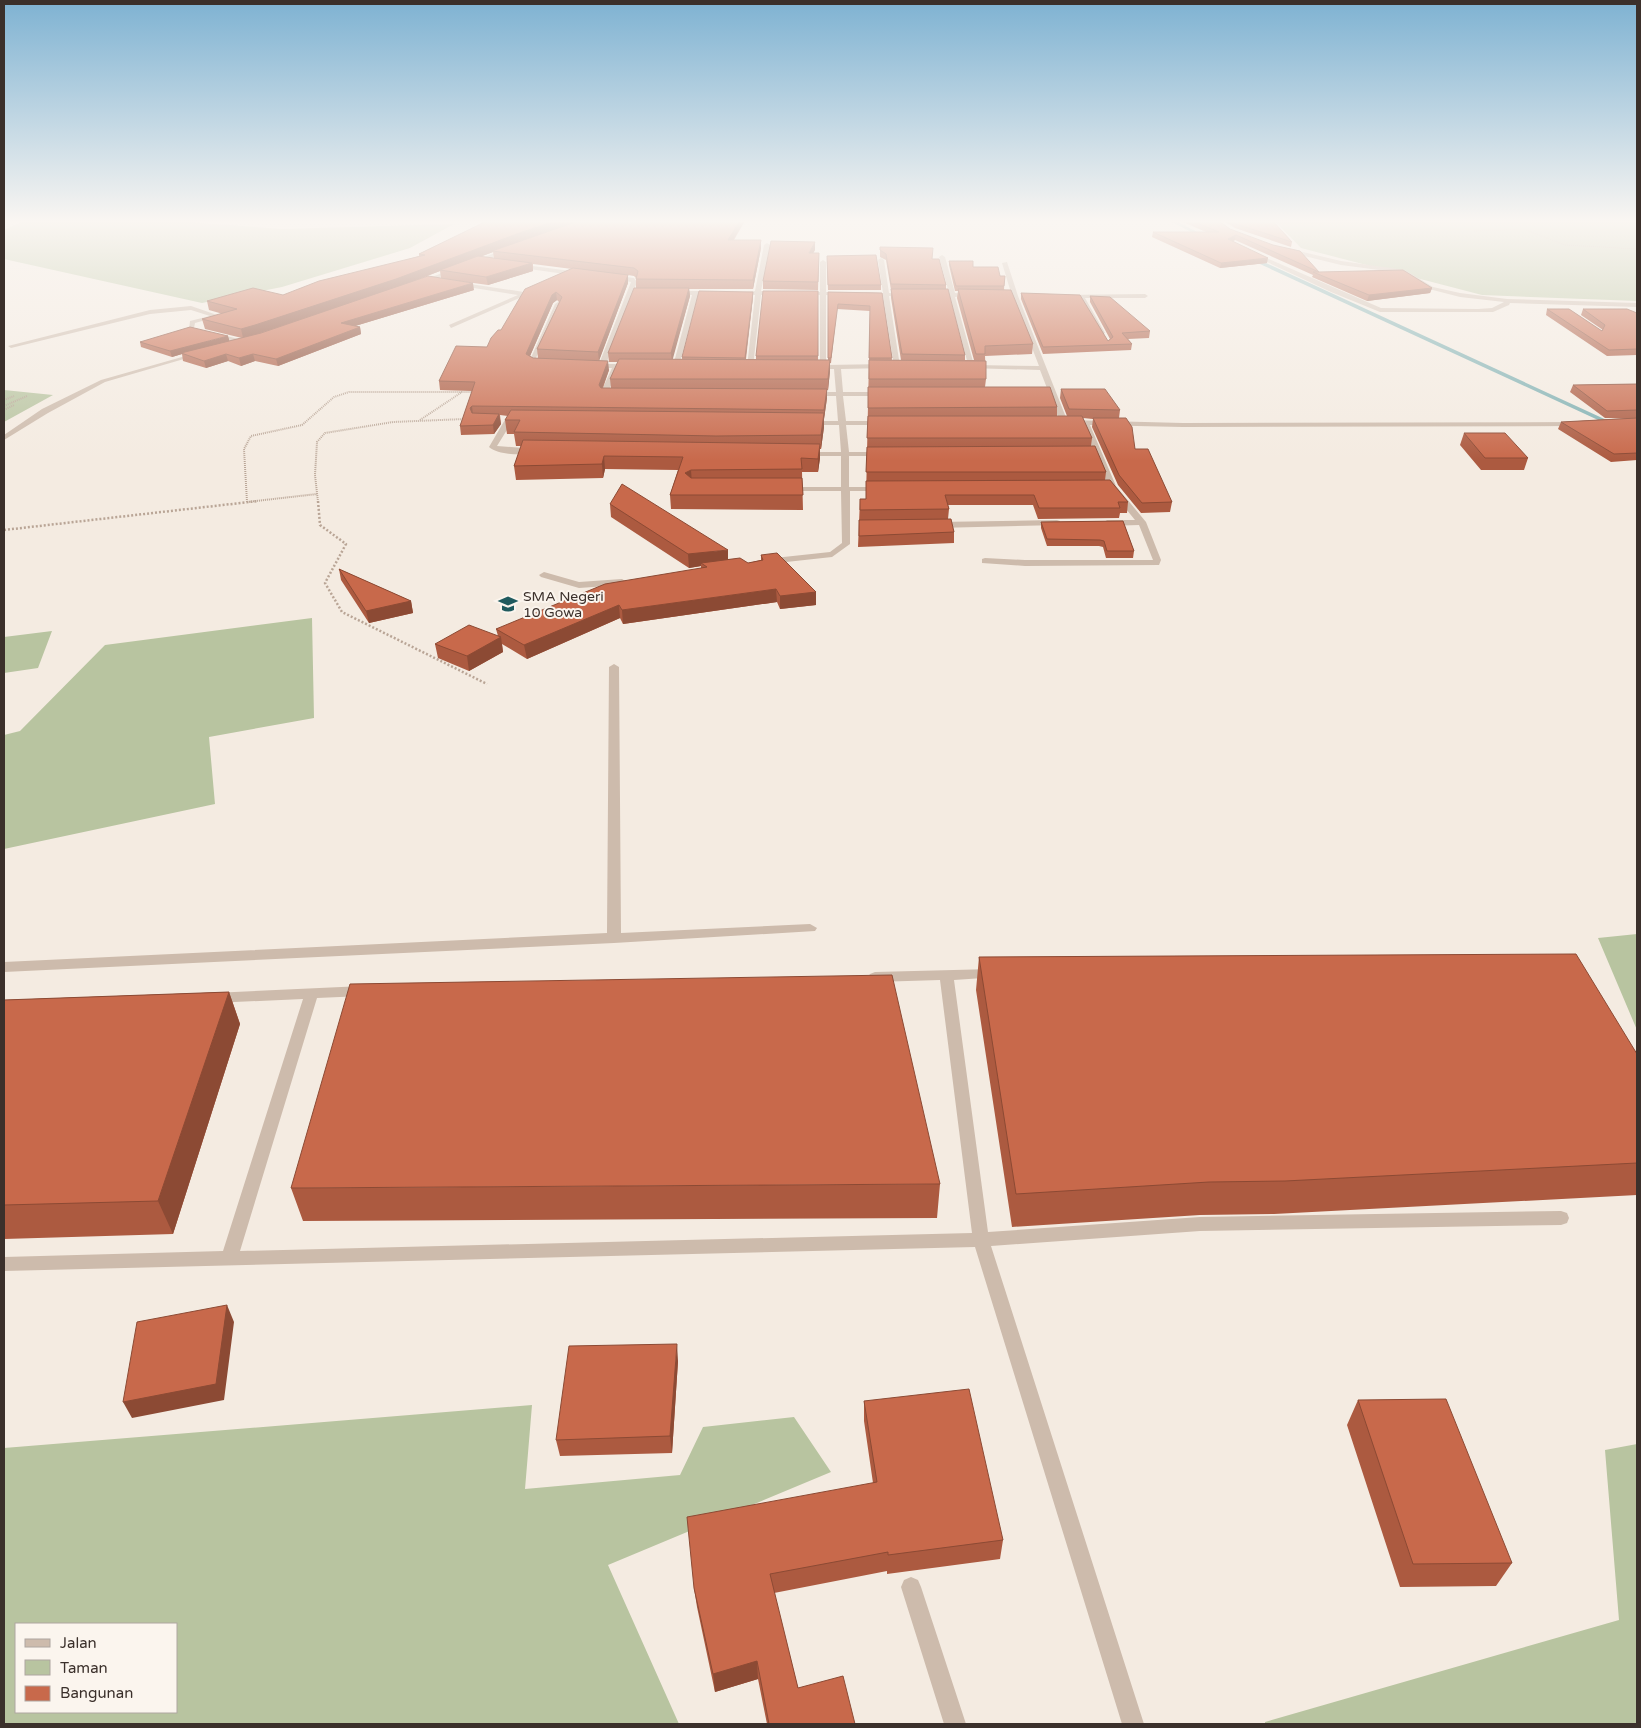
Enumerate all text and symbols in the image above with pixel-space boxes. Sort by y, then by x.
place label: SMA Negeri 10 Gowa [523,588,604,621]
school or university icon: SMA Negeri 10 Gowa [497,593,519,615]
legend [15,1623,178,1713]
text: Jalan [60,1634,97,1652]
text: Taman [60,1659,108,1677]
text: Bangunan [60,1684,133,1702]

